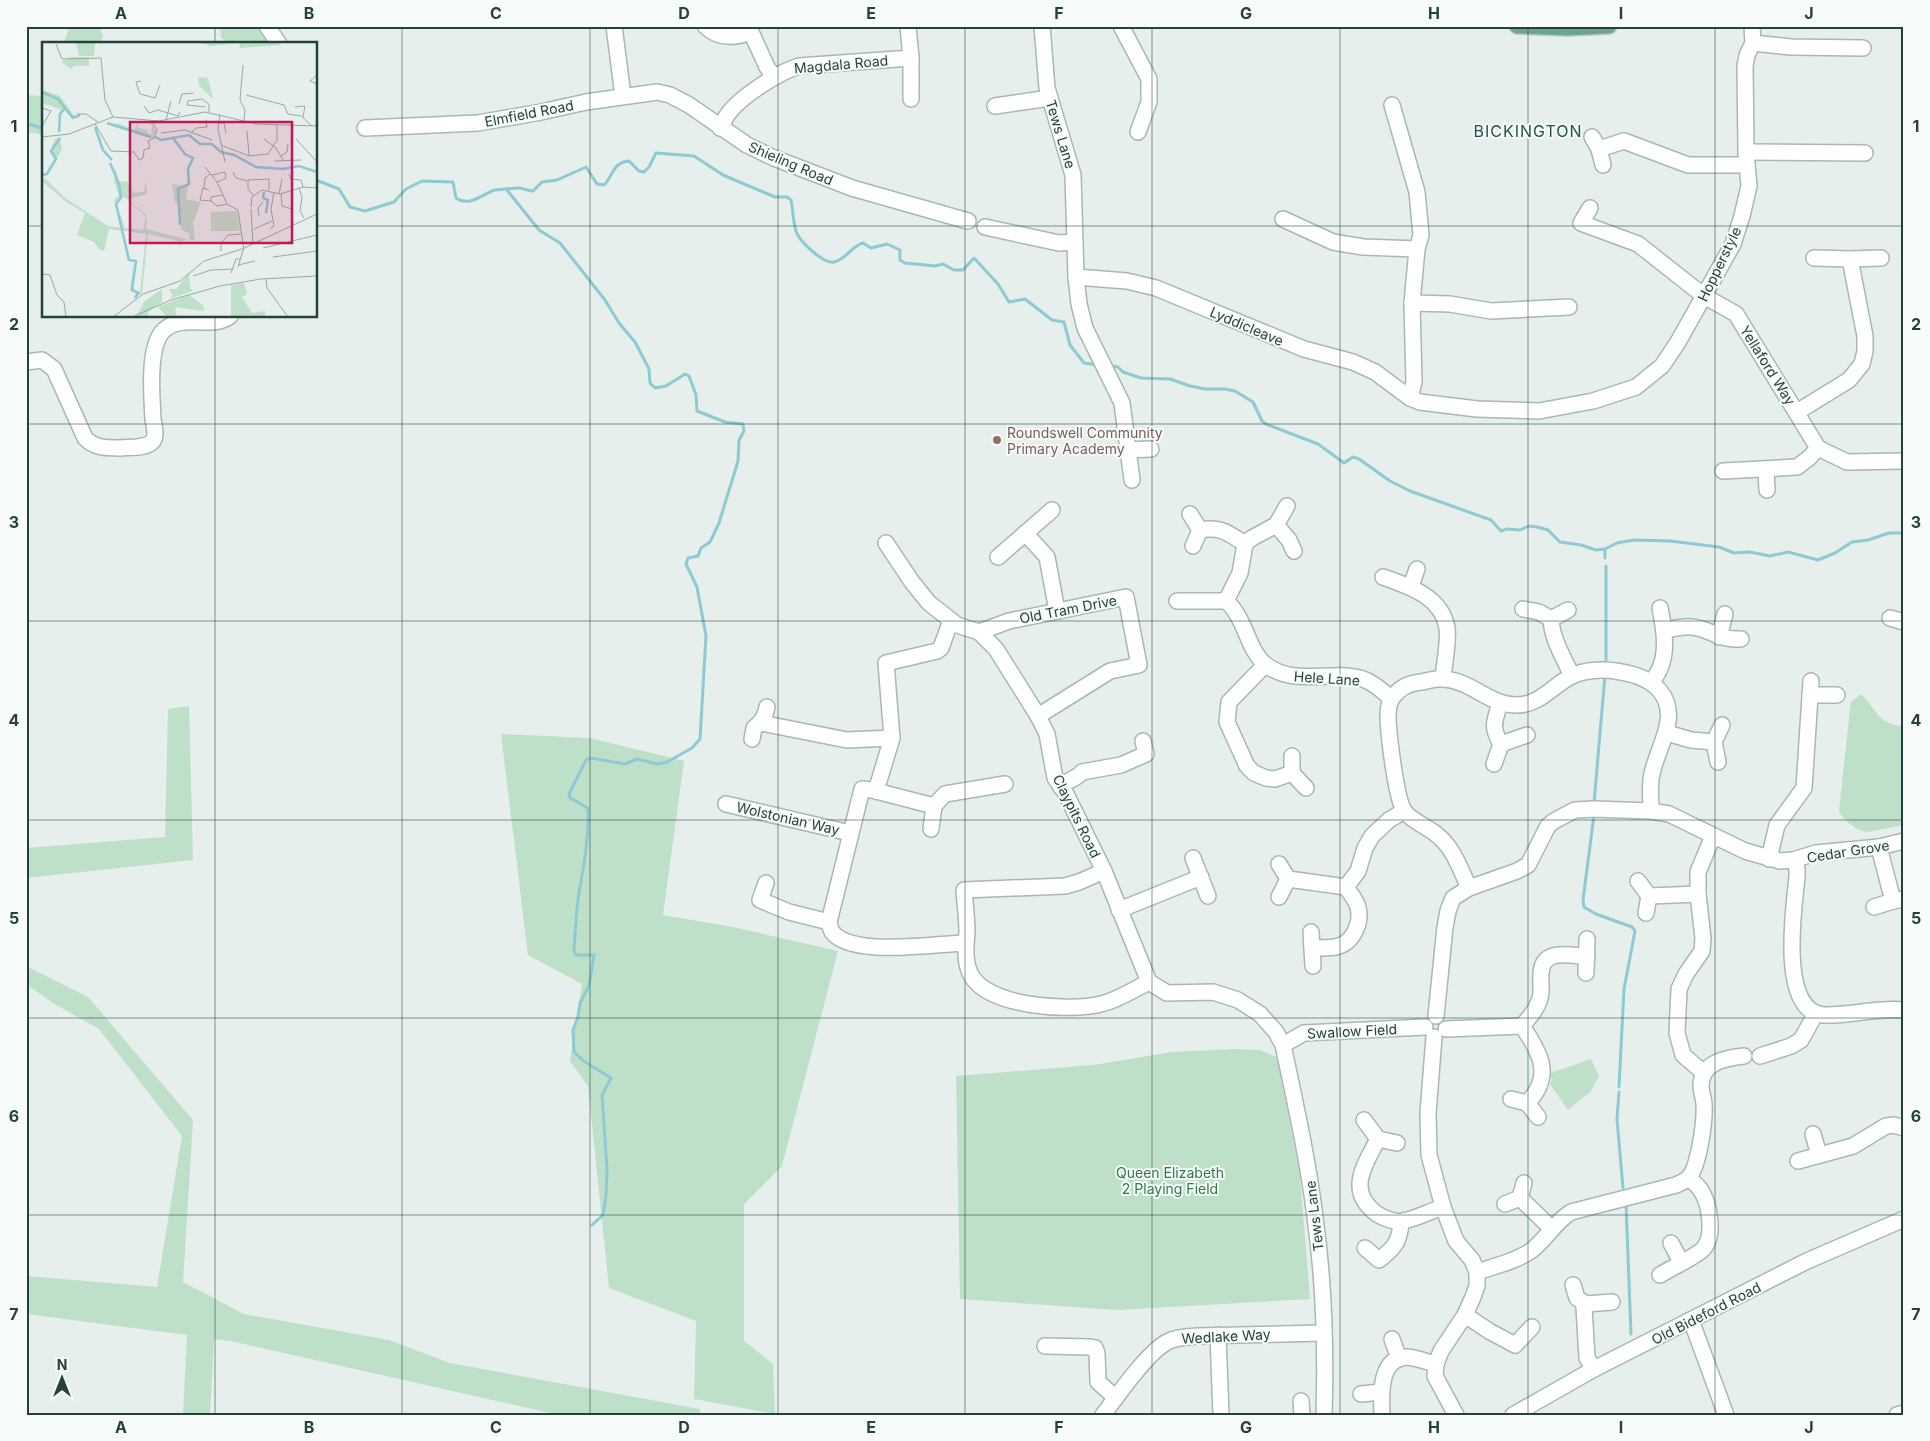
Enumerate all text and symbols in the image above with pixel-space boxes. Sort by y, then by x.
text: A [115,3,127,23]
text: B [304,3,314,23]
text: C [490,3,502,23]
text: D [678,3,690,23]
text: E [866,3,876,23]
text: F [1054,3,1064,23]
text: G [1240,3,1252,23]
text: H [1428,3,1440,23]
text: I [1619,3,1623,23]
text: J [1804,3,1814,23]
inset map [42,42,318,318]
street label: Magdala Road [793,51,889,77]
street label: Elmfield Road [483,96,575,130]
street label: Tews Lane [1043,98,1079,170]
text: 1 [11,116,17,136]
text: 1 [1913,116,1919,136]
district label: BICKINGTON [1473,121,1583,141]
street label: Shieling Road [746,138,836,188]
street label: Hopperstyle [1694,224,1744,304]
street label: Lyddicleave [1208,303,1286,349]
text: 2 [9,314,19,334]
text: 2 [1911,314,1921,334]
street label: Yellaford Way [1737,322,1799,408]
place label: Roundswell Community Primary Academy [1007,424,1163,457]
marker: Roundswell Community Primary Academy [991,434,1003,446]
text: 3 [9,512,19,532]
text: 3 [1911,512,1921,532]
street label: Old Tram Drive [1018,591,1118,627]
street label: Hele Lane [1293,667,1361,689]
text: 4 [9,710,20,730]
text: 4 [1911,710,1922,730]
street label: Claypits Road [1049,772,1105,860]
street label: Wolstonian Way [735,798,841,838]
street label: Cedar Grove [1805,836,1891,866]
text: 5 [9,908,19,928]
text: 5 [1911,908,1921,928]
street label: Swallow Field [1306,1020,1398,1042]
text: 6 [9,1106,19,1126]
text: 6 [1911,1106,1921,1126]
park label: Queen Elizabeth 2 Playing Field [1116,1164,1224,1197]
street label: Tews Lane [1301,1180,1327,1252]
street label: Old Bideford Road [1649,1278,1763,1348]
text: 7 [9,1304,19,1324]
text: 7 [1911,1304,1921,1324]
street label: Wedlake Way [1181,1325,1271,1347]
north arrow [38,1354,88,1404]
text: N [57,1356,67,1373]
text: A [115,1417,127,1437]
text: B [304,1417,314,1437]
text: C [490,1417,502,1437]
text: D [678,1417,690,1437]
text: E [866,1417,876,1437]
text: F [1054,1417,1064,1437]
text: G [1240,1417,1252,1437]
text: H [1428,1417,1440,1437]
text: I [1619,1417,1623,1437]
text: J [1804,1417,1814,1437]

